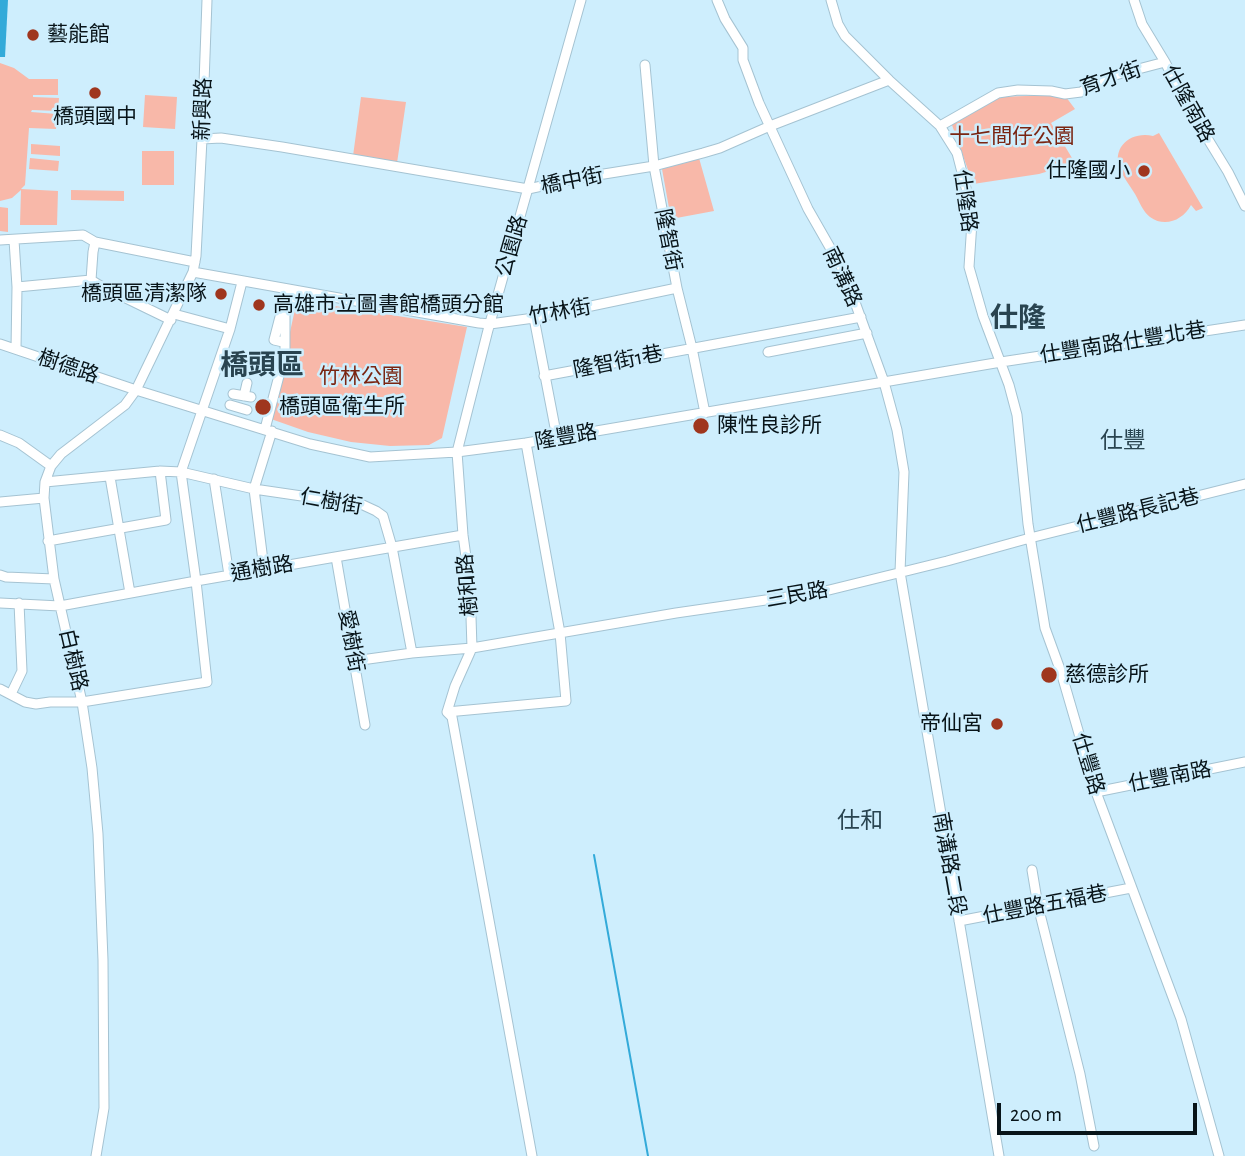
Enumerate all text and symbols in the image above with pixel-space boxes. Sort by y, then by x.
place label: 藝能館 [47,22,110,48]
marker: 藝能館 [25,27,41,43]
street label: 育才街 [1077,57,1145,101]
street label: 仕隆南路 [1157,61,1219,147]
street label: 新興路 [189,77,217,141]
marker: 橋頭國中 [87,85,103,101]
place label: 橋頭國中 [53,104,137,130]
park label: 十七間仔公園 [949,124,1075,150]
place label: 仕隆國小 [1046,158,1130,184]
street label: 橋中街 [539,163,605,199]
marker: 仕隆國小 [1136,163,1152,179]
street label: 仕隆路 [948,168,982,234]
street label: 隆智街 [650,207,686,273]
street label: 公園路 [491,212,533,280]
street label: 南溝路 [817,243,867,311]
place label: 橋頭區清潔隊 [81,281,207,307]
marker: 橋頭區清潔隊 [213,286,229,302]
place label: 高雄市立圖書館橋頭分館 [273,292,504,318]
street label: 竹林街 [527,294,593,330]
marker: 高雄市立圖書館橋頭分館 [251,297,267,313]
district label: 仕隆 [990,302,1046,336]
street label: 仕豐南路仕豐北巷 [1038,317,1208,369]
street label: 隆智街1巷 [571,341,665,383]
street label: 樹德路 [34,345,102,389]
district label: 橋頭區 [220,349,304,383]
park label: 竹林公園 [319,364,403,390]
place label: 橋頭區衛生所 [279,394,405,420]
marker: 橋頭區衛生所 [253,397,273,417]
place label: 陳性良診所 [717,413,822,439]
marker: 陳性良診所 [691,416,711,436]
street label: 隆豐路 [533,419,599,455]
district label: 仕豐 [1100,427,1146,455]
street label: 仁樹街 [298,484,364,520]
street label: 仕豐路長記巷 [1074,484,1202,538]
street label: 通樹路 [229,551,295,587]
street label: 樹和路 [453,553,483,617]
street label: 三民路 [764,577,830,613]
street label: 愛樹街 [333,608,369,674]
street label: 白樹路 [54,626,92,694]
place label: 慈德診所 [1065,662,1149,688]
marker: 慈德診所 [1039,665,1059,685]
place label: 帝仙宮 [920,711,983,737]
marker: 帝仙宮 [989,716,1005,732]
street label: 仕豐路 [1067,730,1109,798]
street label: 仕豐南路 [1126,757,1214,797]
district label: 仕和 [837,807,883,835]
street label: 南溝路二段 [927,810,971,918]
street label: 仕豐路五福巷 [981,881,1109,929]
scale bar [1000,1090,1200,1134]
text: 200 m [1010,1104,1062,1125]

